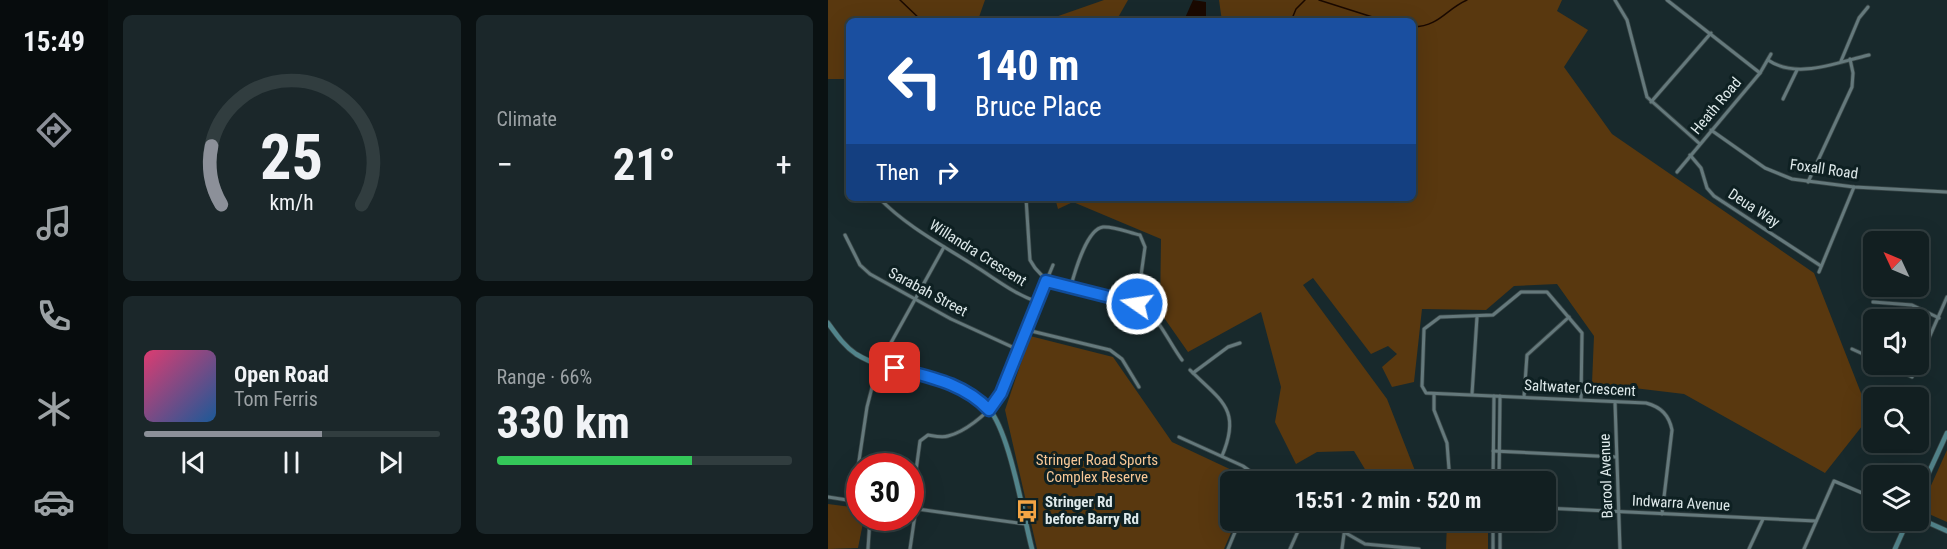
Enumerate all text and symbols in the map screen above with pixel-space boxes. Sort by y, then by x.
text: 15:49 [23,26,85,58]
text: 140 m [975,41,1080,90]
icon: left [876,42,954,120]
street label: Heath Road [1687,74,1745,138]
text: Bruce Place [975,91,1102,123]
text: Climate [497,107,557,131]
icon: directions [33,109,75,151]
text: 25 [260,121,323,194]
text: 21° [613,138,676,191]
text: − [497,145,513,184]
text: + [776,145,792,184]
street label: Foxall Road [1789,155,1859,183]
icon: right [931,156,964,189]
text: Then [876,160,919,185]
street label: Deua Way [1725,185,1783,231]
text: km/h [270,190,314,215]
icon: music [33,202,75,244]
street label: Willandra Crescent [926,216,1030,290]
north arrow [1863,231,1929,297]
map controls [1863,231,1929,531]
street label: Sarabah Street [885,264,971,320]
position arrow [1105,272,1169,336]
icon: phone [33,295,75,337]
button: sound [1863,309,1929,375]
pin [869,342,920,393]
icon: arrive [878,351,911,384]
text: Open Road [234,362,329,387]
text: Range · 66% [497,365,592,389]
street label: Saltwater Crescent [1524,376,1636,400]
text: Tom Ferris [234,387,318,411]
button: search [1863,387,1929,453]
icon: climate [33,388,75,430]
text: 330 km [497,396,630,449]
street label: Barool Avenue [1596,433,1616,519]
icon: previous [177,446,210,479]
icon: pause [275,446,308,479]
icon: next [374,446,407,479]
park label: Stringer Road Sports Complex Reserve [1036,451,1158,486]
speed limit sign: 30 [846,453,924,531]
button: layers [1863,465,1929,531]
icon: car [33,481,75,523]
text: 15:51 · 2 min · 520 m [1295,488,1481,513]
street label: Indwarra Avenue [1632,491,1730,515]
place label: Stringer Rd before Barry Rd [1045,493,1139,528]
bus stop icon: Stringer Rd before Barry Rd [1014,498,1040,524]

